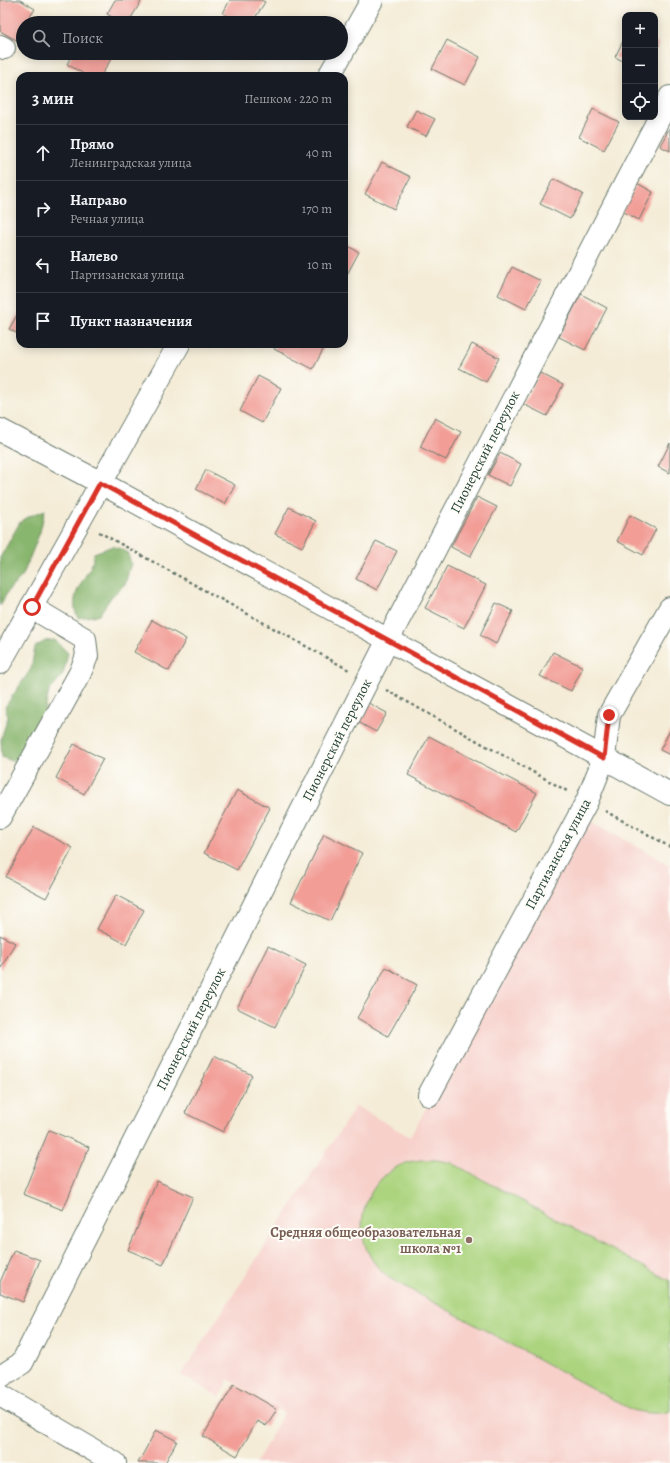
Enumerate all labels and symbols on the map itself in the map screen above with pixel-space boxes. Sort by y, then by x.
street label: Пионерский переулок [446,387,524,517]
route start [23,598,41,616]
street label: Пионерский переулок [298,675,376,805]
route end [600,706,618,724]
street label: Партизанская улица [521,795,596,913]
street label: Пионерский переулок [152,964,230,1094]
place label: Средняя общеобразовательная школа №1 [270,1223,461,1258]
marker: Средняя общеобразовательная школа №1 [464,1235,474,1245]

